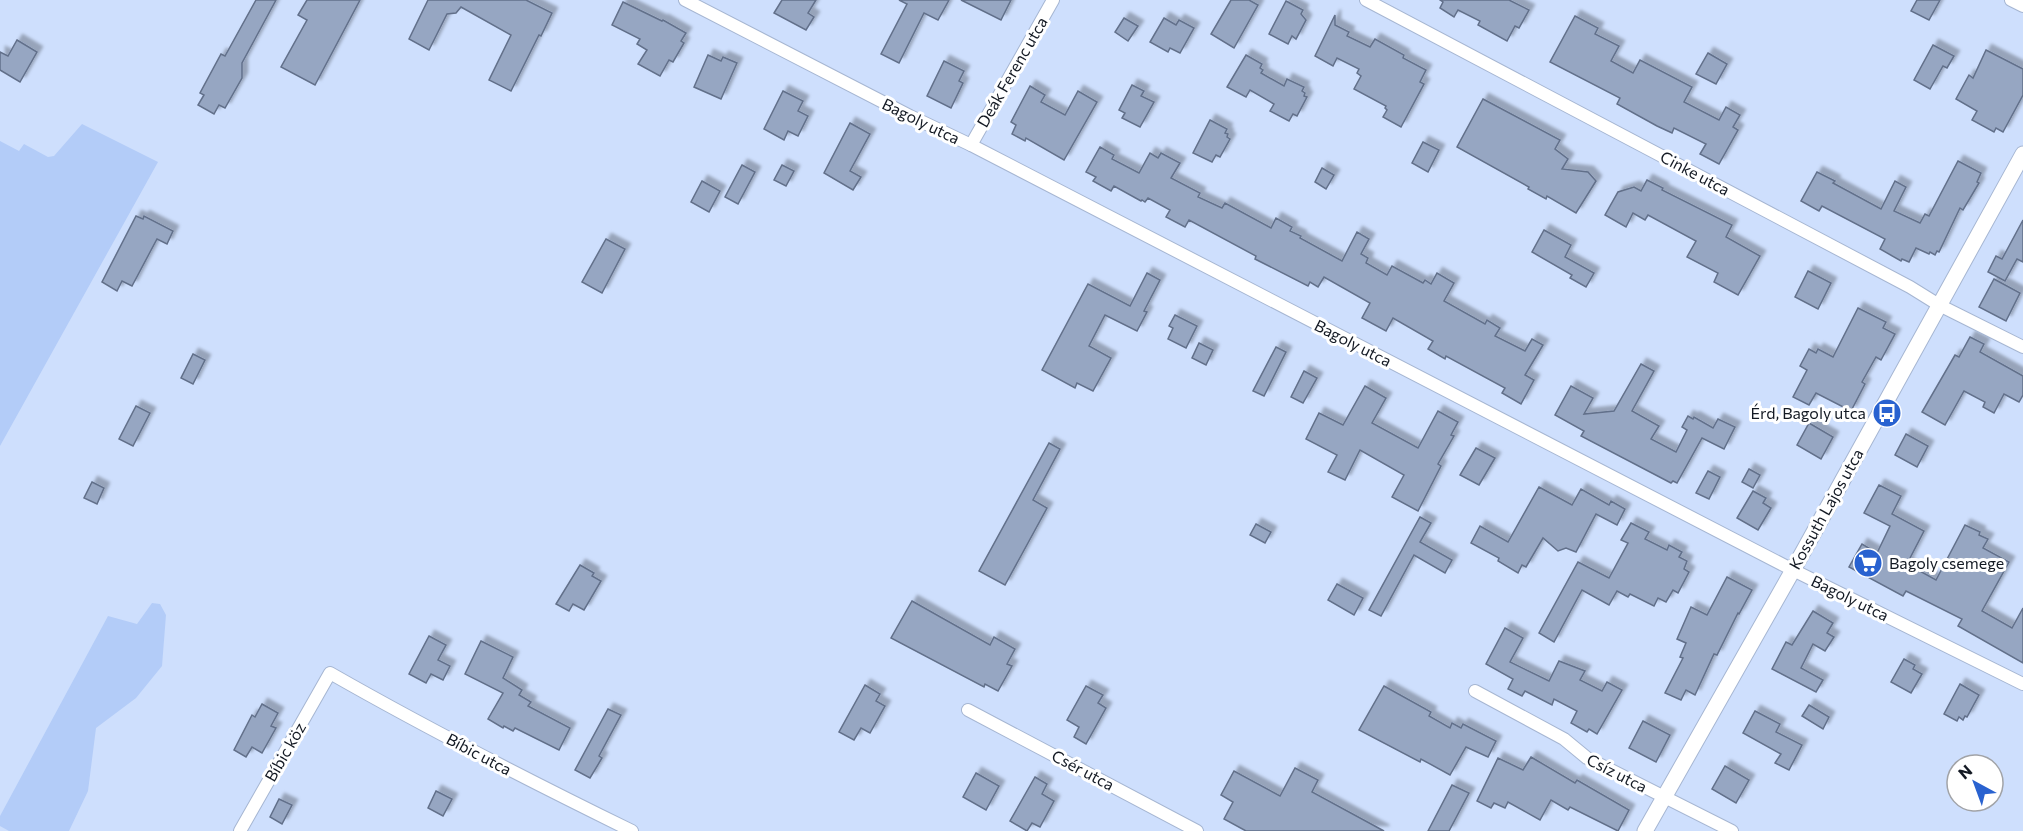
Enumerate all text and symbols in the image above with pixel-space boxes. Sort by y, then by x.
street label: Deák Ferenc utca [972,13,1051,130]
street label: Bagoly utca [879,94,963,147]
street label: Cinke utca [1657,146,1733,199]
street label: Bagoly utca [1312,315,1395,370]
bus stop icon: Érd, Bagoly utca [1871,397,1903,429]
place label: Érd, Bagoly utca [1751,403,1866,422]
street label: Kossuth Lajos utca [1785,445,1867,572]
supermarket icon: Bagoly csemege [1852,547,1884,579]
place label: Bagoly csemege [1889,553,2004,572]
street label: Bagoly utca [1808,571,1892,624]
street label: Bíbic köz [260,719,309,785]
street label: Bíbic utca [444,729,515,779]
street label: Csér utca [1049,745,1118,794]
street label: Csíz utca [1584,749,1651,796]
north arrow [1945,753,2005,813]
text: N [1954,760,1976,782]

